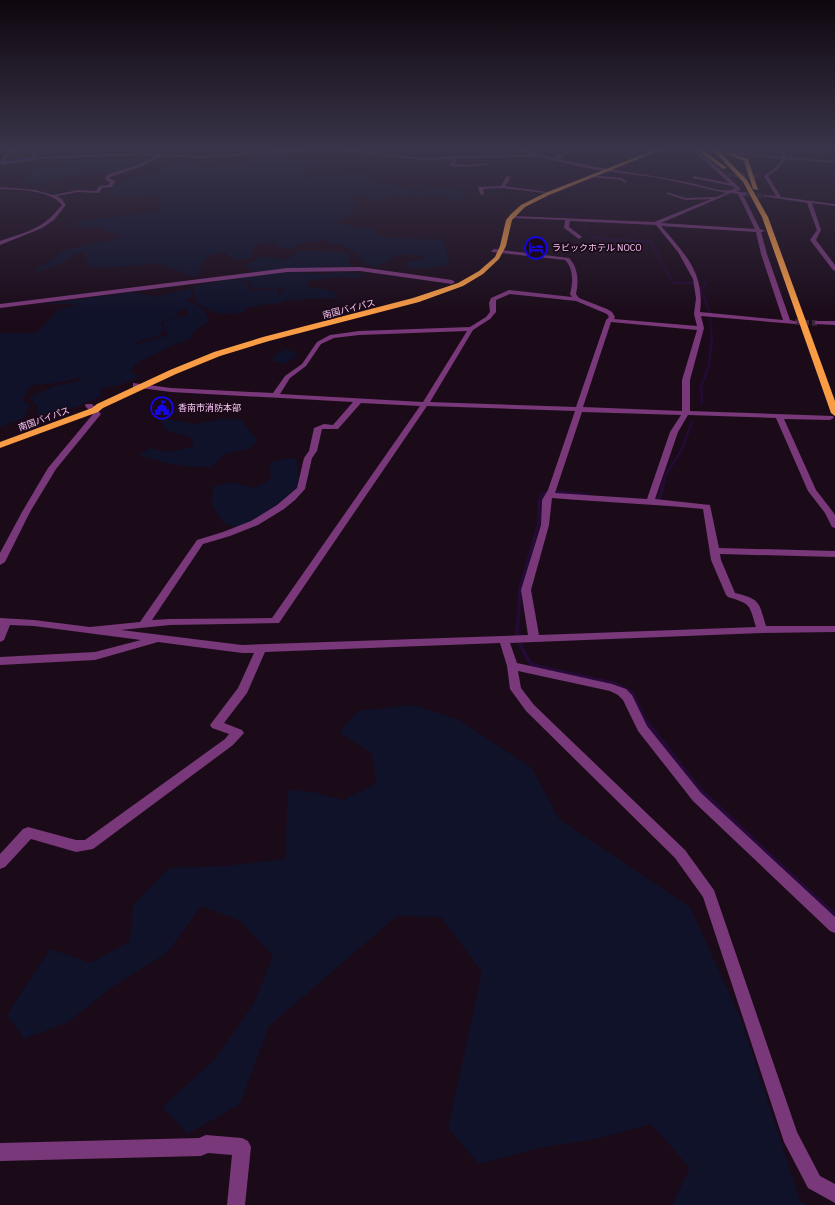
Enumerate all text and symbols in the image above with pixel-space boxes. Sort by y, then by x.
hotel icon: ラビックホテル NOCO [523,235,549,261]
place label: ラビックホテル NOCO [552,242,642,253]
street label: 南国バイパス [321,297,376,320]
public building icon: 香南市消防本部 [149,395,175,421]
place label: 香南市消防本部 [178,402,241,413]
street label: 南国バイパス [17,404,71,433]

